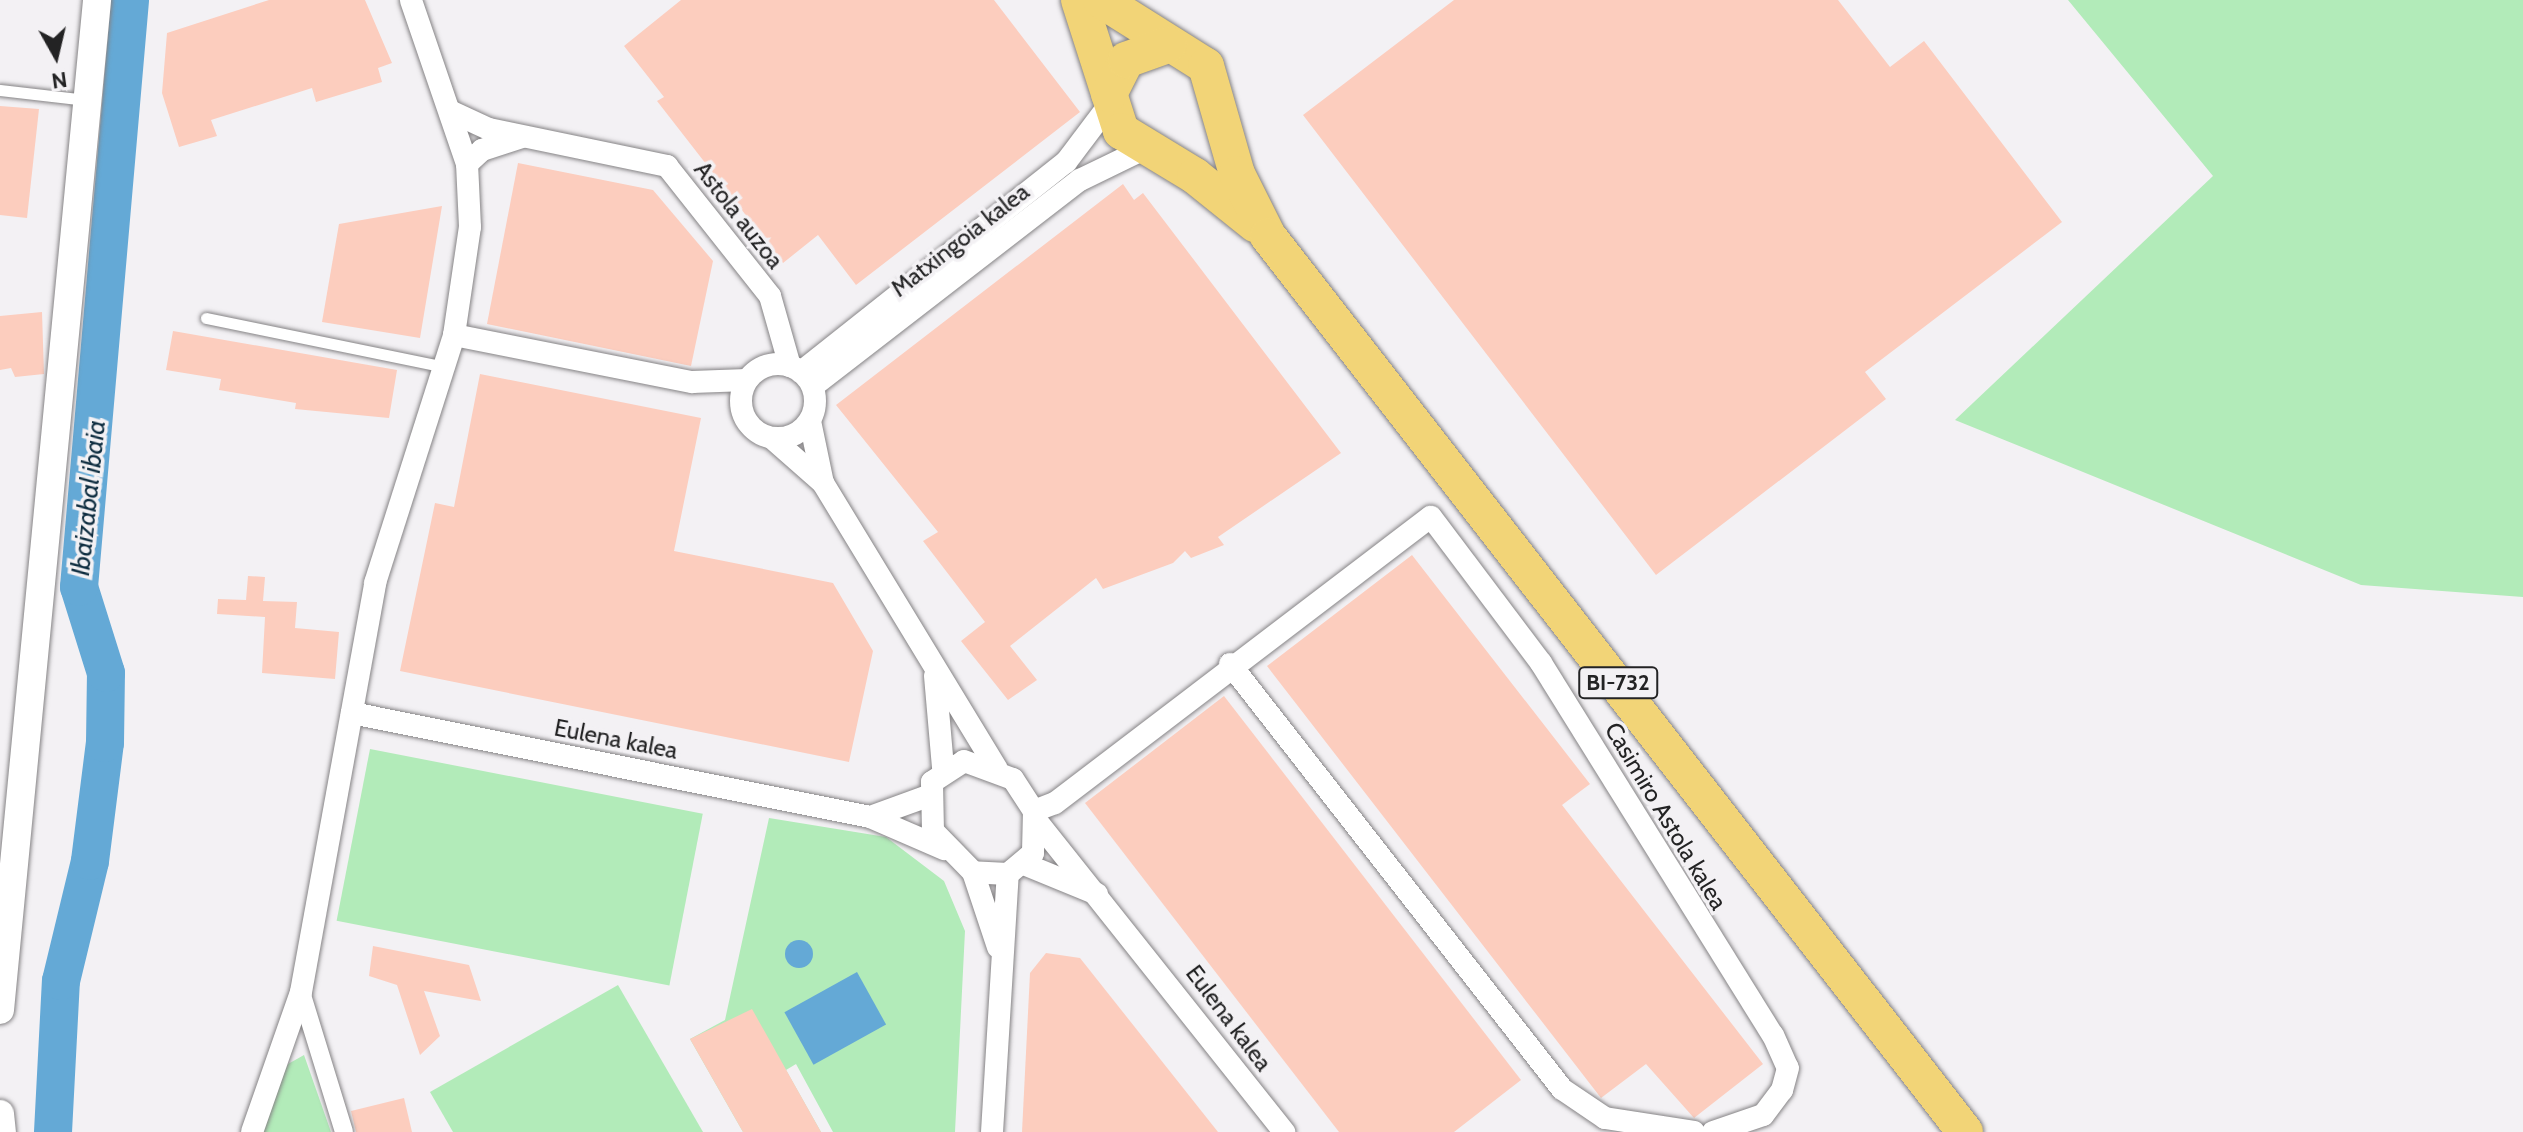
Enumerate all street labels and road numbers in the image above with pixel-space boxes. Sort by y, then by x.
street label: Astola auzoa [688,156,790,274]
street label: Matxingoia kalea [885,177,1035,303]
road number: BI-732 [1578,665,1658,701]
street label: Eulena kalea [552,713,680,765]
street label: Casimiro Astola kalea [1599,717,1733,915]
street label: Eulena kalea [1180,959,1278,1077]

